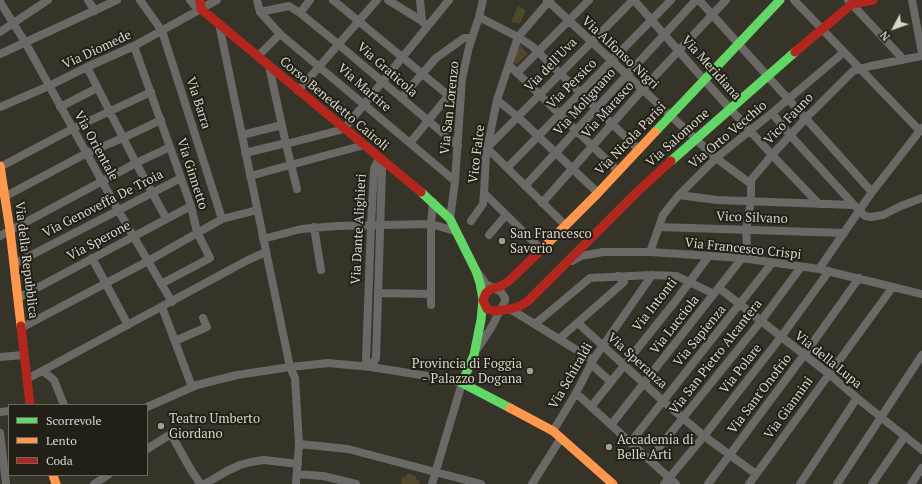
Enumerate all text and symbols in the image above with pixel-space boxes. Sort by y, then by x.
north arrow [874,8,914,48]
street label: Via Alfonso Nigri [578,13,662,93]
street label: Via Diomede [60,27,134,73]
text: N [877,28,893,44]
street label: Via Meridiana [678,33,744,103]
street label: Via dell'Uva [521,35,581,95]
street label: Via Graticola [353,39,421,101]
street label: Corso Benedetto Cairoli [276,54,392,154]
street label: Via Persico [544,56,600,112]
street label: Via San Lorenzo [437,60,463,156]
street label: Via Martire [334,61,394,115]
street label: Via Molignano [551,65,619,139]
street label: Via Barra [182,75,214,131]
street label: Via Marasco [579,79,637,141]
street label: Vico Fauno [761,90,817,148]
street label: Via Orto Vecchio [686,98,770,172]
street label: Via Nicola Parisi [592,99,670,179]
street label: Via Salomone [643,105,713,171]
street label: Via Orientale [70,108,122,184]
street label: Vico Falce [466,124,488,184]
street label: Via Ginnetto [173,136,211,212]
street label: Via Genoveffa De Troia [40,167,166,241]
street label: Via Dante Alighieri [348,173,370,285]
street label: Via della Repubblica [11,201,41,319]
street label: Vico Silvano [716,209,788,227]
street label: Via Sperone [65,218,133,264]
place label: San Francesco Saverio [510,226,592,257]
street label: Via Francesco Crispi [684,235,802,263]
marker: San Francesco Saverio [497,236,507,246]
street label: Via Intonti [629,275,681,335]
street label: Via Lucciola [647,292,703,358]
street label: Via San Pietro Alcantera [666,297,766,417]
street label: Via Sapienza [670,302,730,370]
street label: Via della Lupa [791,328,865,392]
street label: Via Speranza [604,330,670,392]
street label: Via Schiraldi [546,340,596,412]
street label: Via Polare [717,341,765,397]
street label: Via Sant'Onofrio [725,351,795,437]
place label: Provincia di Foggia - Palazzo Dogana [412,356,522,387]
marker: Provincia di Foggia - Palazzo Dogana [525,366,535,376]
street label: Via Giannini [761,374,817,442]
legend [8,404,148,476]
place label: Teatro Umberto Giordano [169,411,260,442]
text: Scorrevole [46,413,102,428]
marker: Teatro Umberto Giordano [156,421,166,431]
place label: Accademia di Belle Arti [617,432,694,463]
text: Lento [46,433,77,448]
marker: Accademia di Belle Arti [604,442,614,452]
text: Coda [46,453,73,468]

